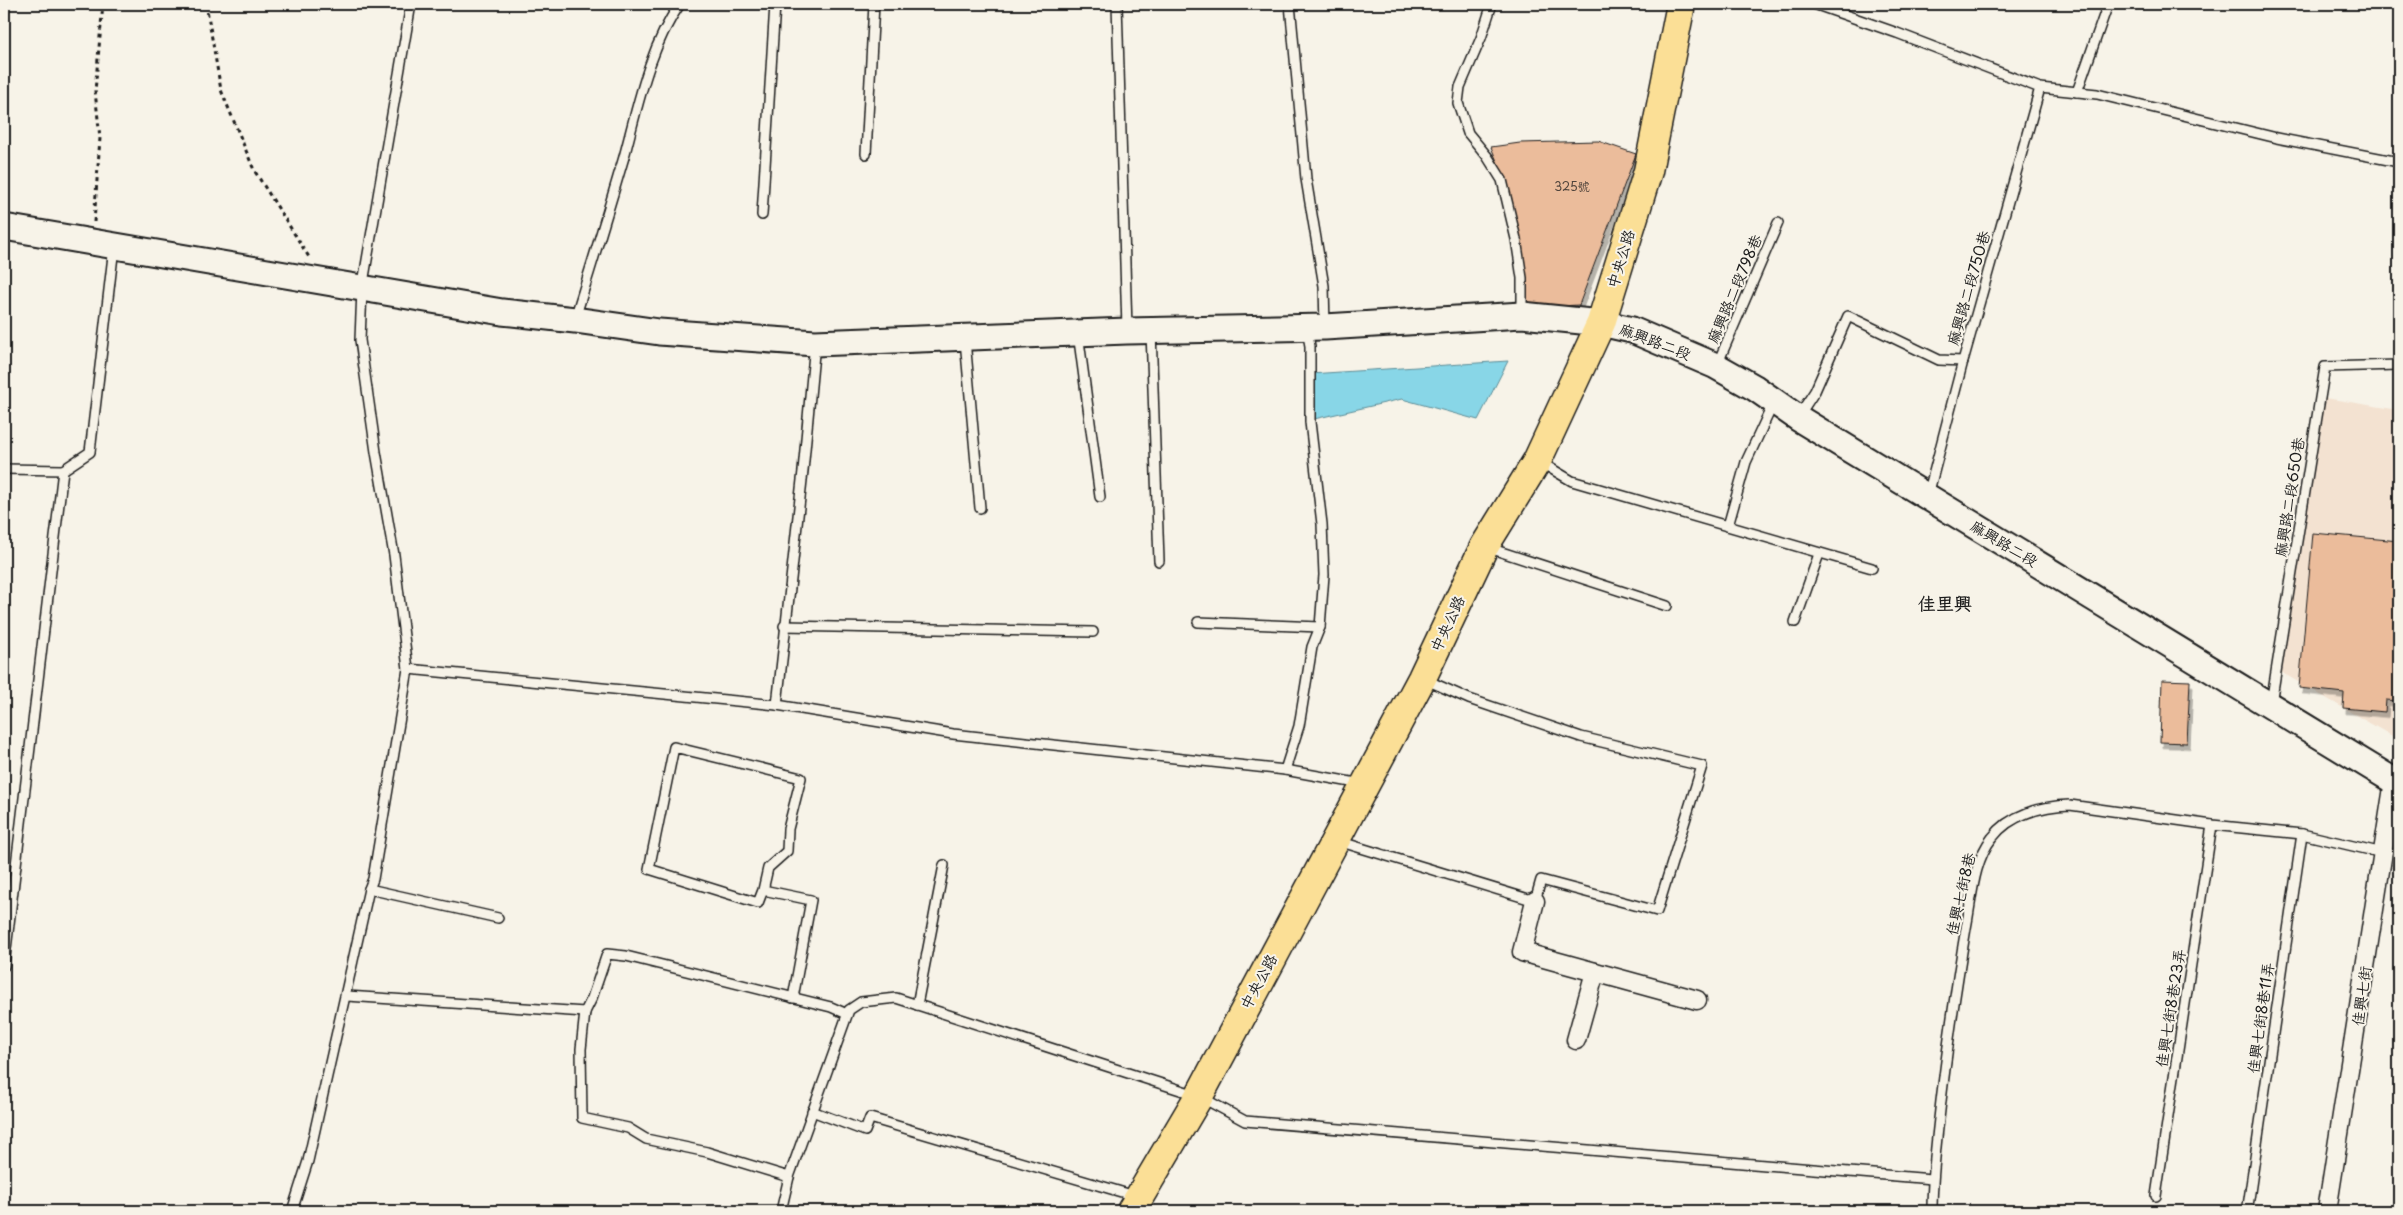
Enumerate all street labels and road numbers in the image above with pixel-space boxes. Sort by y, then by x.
street label: 中央公路 [1600,227,1639,291]
street label: 麻興路二段750巷 [1940,228,1995,348]
street label: 麻興路二段798巷 [1700,230,1767,346]
street label: 麻興路二段 [1616,316,1695,365]
street label: 麻興路二段650巷 [2268,435,2309,558]
street label: 麻興路二段 [1967,514,2043,572]
street label: 中央公路 [1424,591,1470,655]
street label: 佳興七街8巷 [1939,850,1980,937]
street label: 佳興七街8巷23弄 [2149,947,2190,1069]
street label: 中央公路 [1233,949,1282,1013]
street label: 佳興七街8巷11弄 [2240,961,2279,1075]
street label: 佳興七街 [2345,964,2376,1027]

